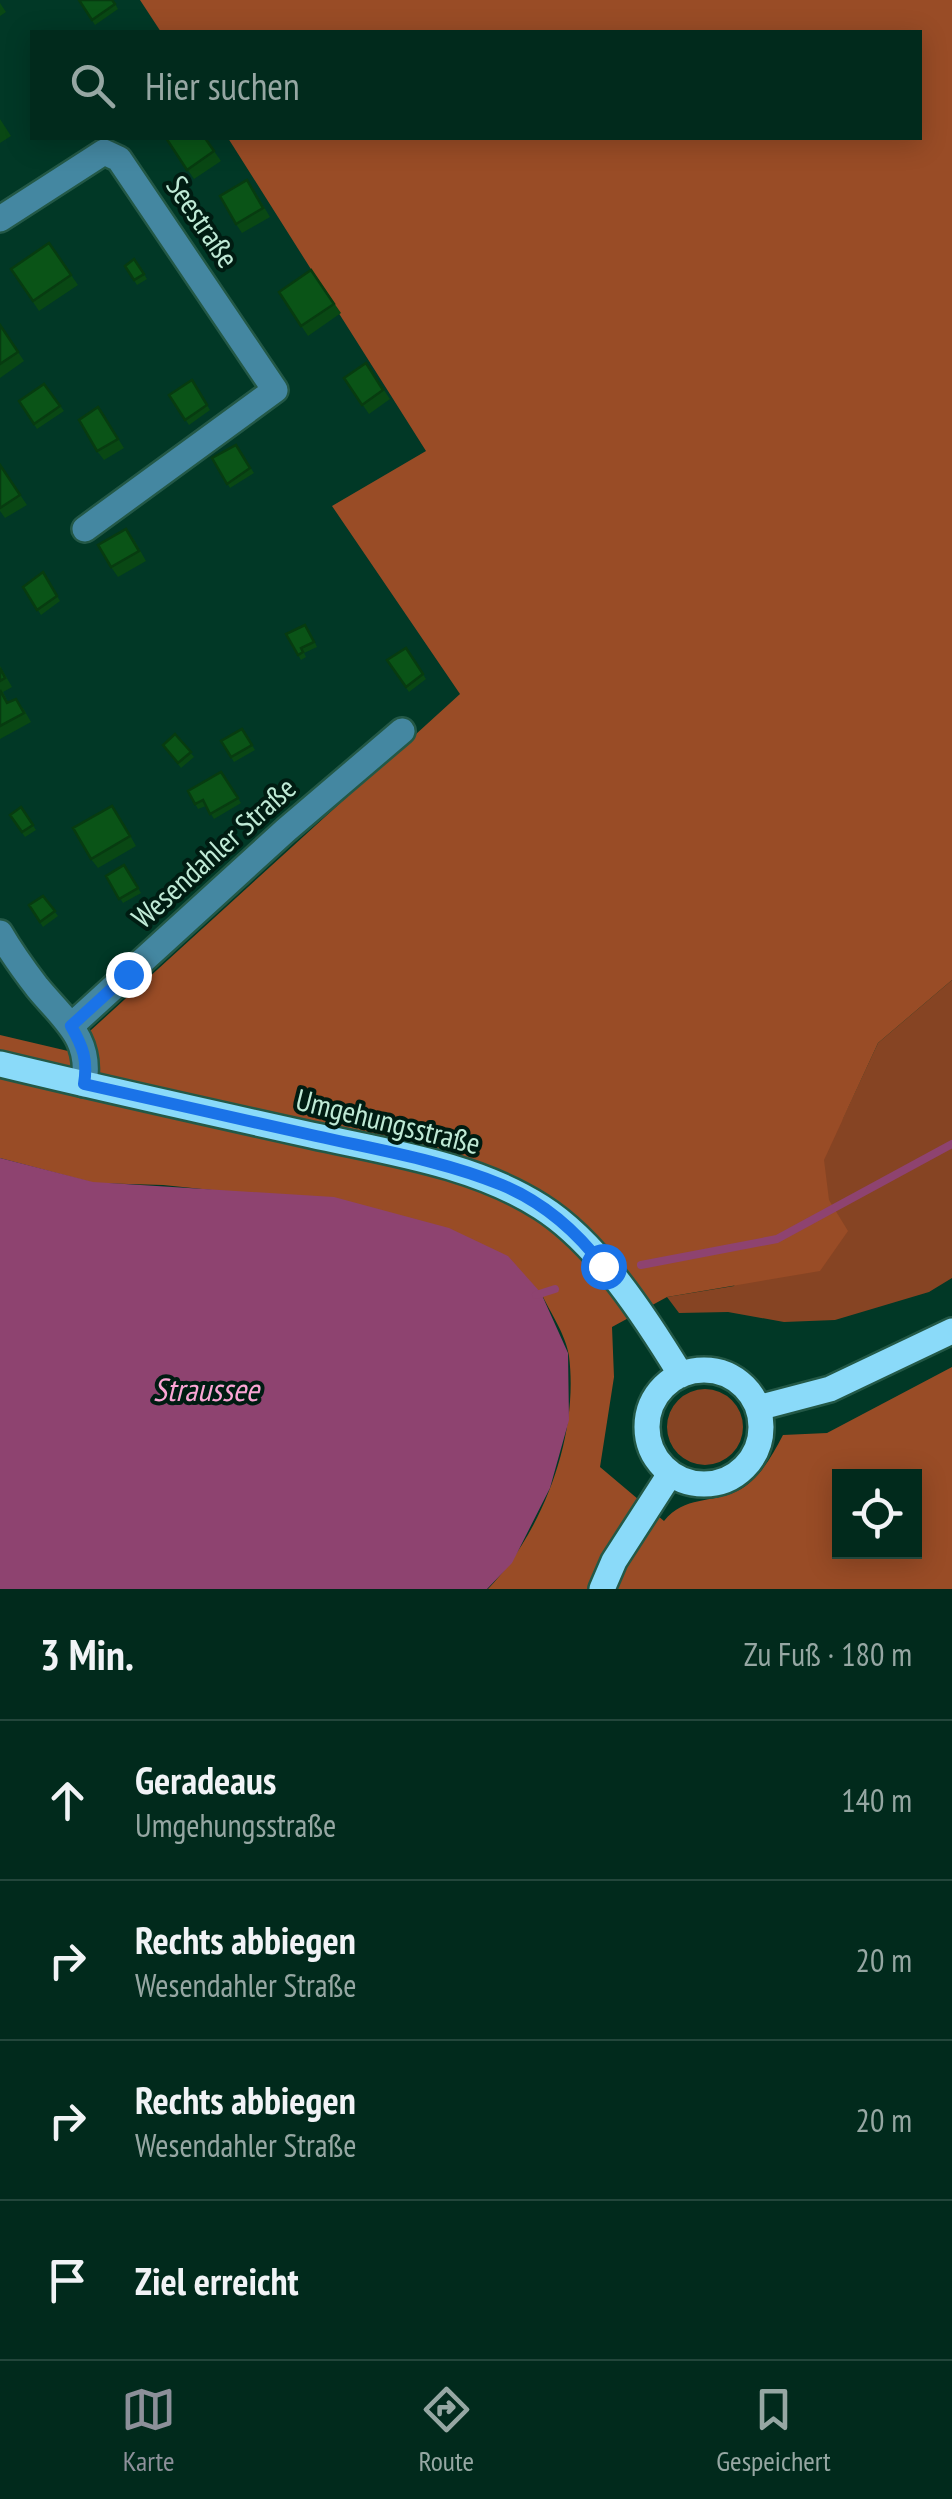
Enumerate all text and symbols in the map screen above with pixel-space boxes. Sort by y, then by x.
search box [30,30,922,140]
icon: search [65,58,120,113]
text: Hier suchen [145,61,300,110]
street label: Seestraße [158,168,248,275]
street label: Wesendahler Straße [123,768,303,936]
route end [106,952,152,998]
street label: Umgehungsstraße [292,1079,485,1162]
route start [581,1244,627,1290]
water label: Straussee [153,1368,261,1410]
map controls [832,1469,922,1559]
button: locate [832,1469,922,1559]
text: 3 Min. [40,1627,134,1682]
text: Zu Fuß · 180 m [744,1633,912,1675]
text: Geradeaus [135,1755,276,1804]
icon: ahead [40,1773,95,1828]
text: 140 m [841,1779,912,1821]
text: Umgehungsstraße [135,1804,336,1846]
text: Rechts abbiegen [135,1915,356,1964]
icon: right [40,1933,95,1988]
text: 20 m [856,1939,912,1981]
text: Wesendahler Straße [135,1964,357,2006]
text: Rechts abbiegen [135,2075,356,2124]
icon: right [40,2093,95,2148]
text: 20 m [856,2099,912,2141]
text: Wesendahler Straße [135,2124,357,2166]
icon: arrive [40,2253,95,2308]
text: Ziel erreicht [135,2256,299,2305]
tab: Karte [121,2382,176,2479]
tab: Route [418,2382,474,2479]
tab: Gespeichert [716,2382,831,2479]

